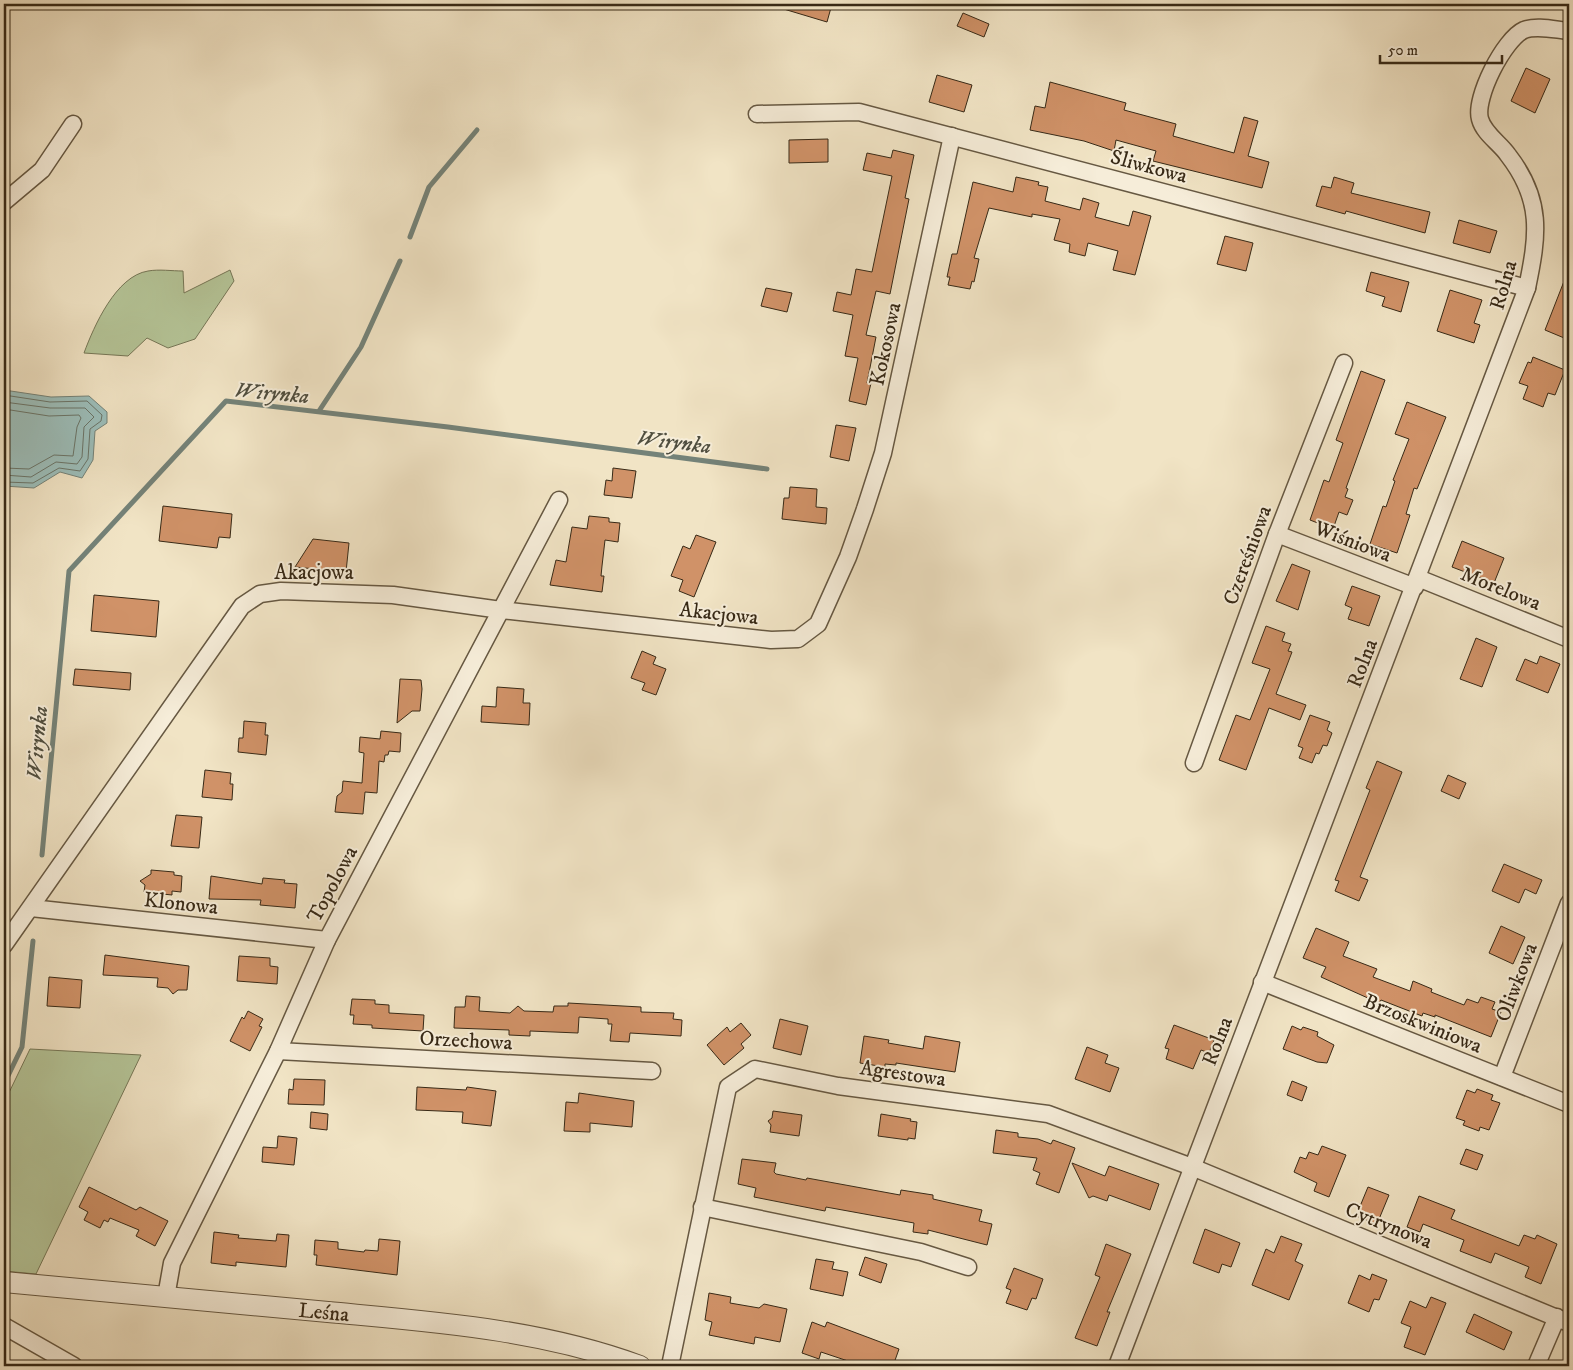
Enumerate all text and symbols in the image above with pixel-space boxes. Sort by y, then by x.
scale bar [1380,32,1503,64]
text: 50 m [1388,41,1418,60]
street label: Śliwkowa [1107,142,1191,190]
street label: Rolna [1485,257,1523,313]
street label: Kokosowa [864,300,908,388]
water label: Wirynka [233,377,310,410]
water label: Wirynka [635,425,713,460]
street label: Czereśniowa [1218,502,1278,609]
street label: Wiśniowa [1309,515,1395,569]
street label: Akacjowa [274,560,354,586]
street label: Morelowa [1457,561,1545,617]
street label: Akacjowa [678,597,760,631]
street label: Rolna [1342,635,1384,691]
water label: Wirynka [21,705,54,782]
street label: Topolowa [302,842,364,927]
street label: Klonowa [142,887,219,921]
street label: Oliwkowa [1490,939,1544,1025]
street label: Brzoskwiniowa [1360,988,1486,1060]
street label: Rolna [1197,1013,1239,1069]
street label: Orzechowa [419,1026,513,1056]
street label: Agrestowa [858,1055,948,1093]
street label: Cytrynowa [1341,1197,1436,1255]
street label: Leśna [298,1298,350,1328]

